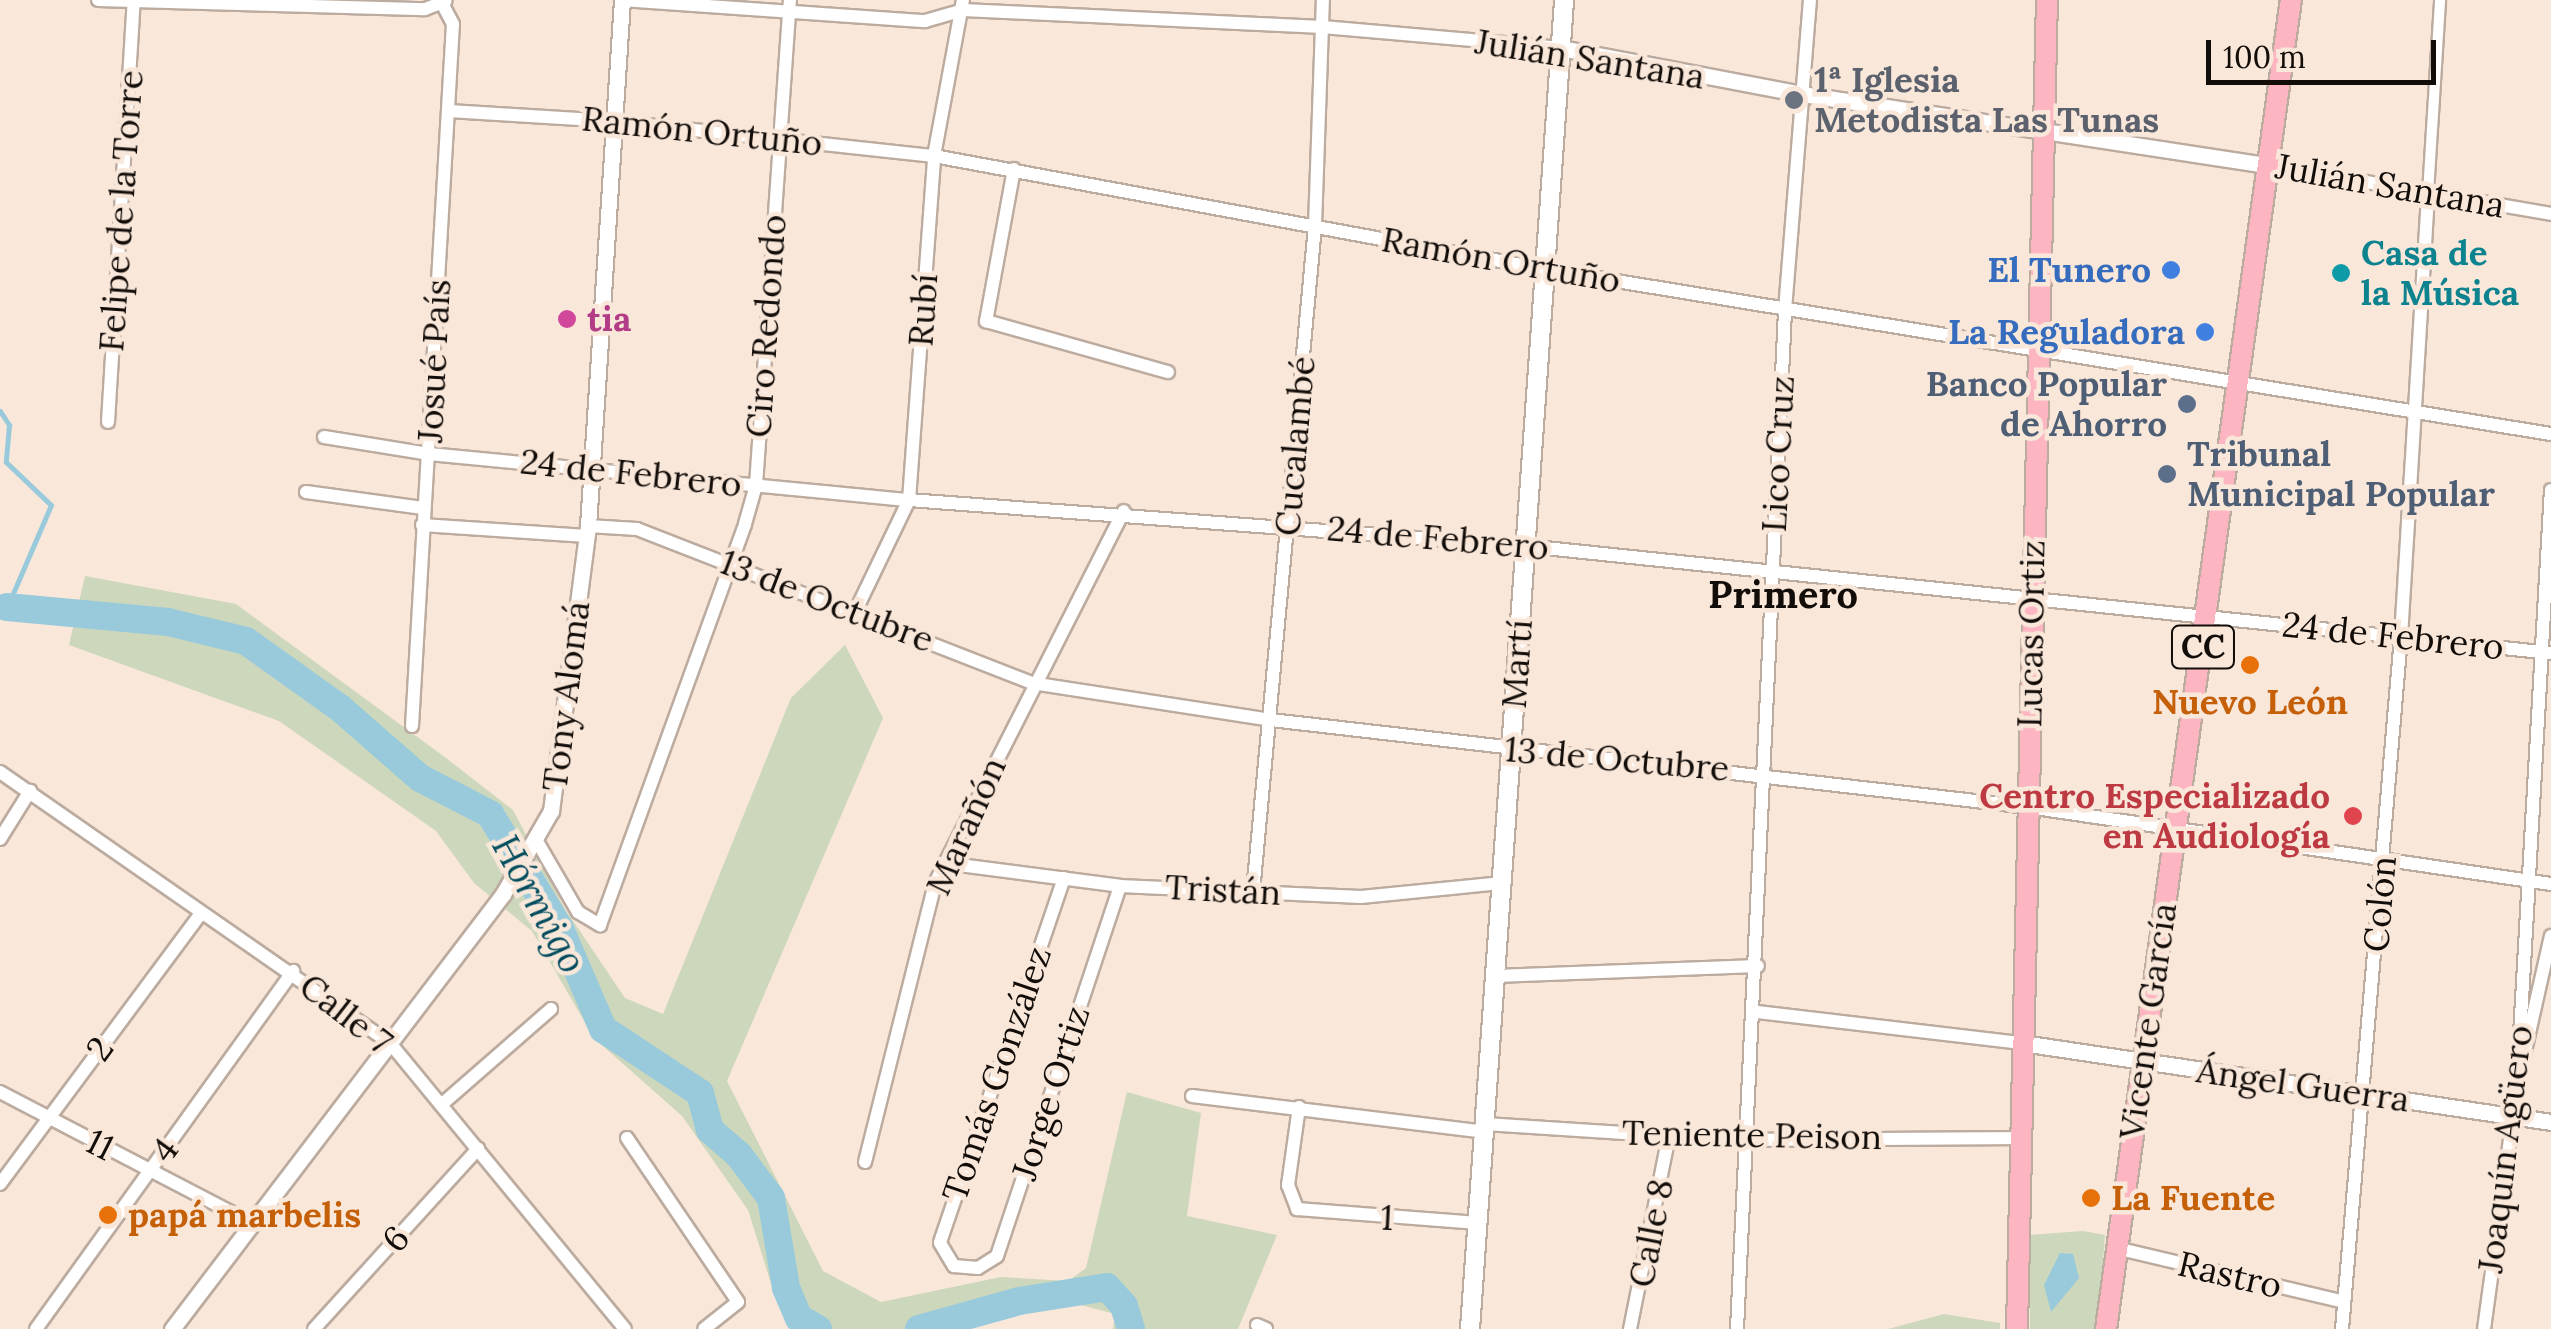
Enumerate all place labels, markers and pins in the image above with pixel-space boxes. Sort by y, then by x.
place label: 1ª Iglesia Metodista Las Tunas [1814,59,2159,141]
marker: 1ª Iglesia Metodista Las Tunas [1783,89,1805,111]
place label: Casa de la Música [2361,232,2519,314]
place label: El Tunero [1987,249,2151,291]
marker: El Tunero [2160,259,2182,281]
marker: Casa de la Música [2330,262,2352,284]
place label: tia [587,298,631,340]
marker: tia [556,308,578,330]
place label: La Reguladora [1948,311,2185,353]
marker: La Reguladora [2194,321,2216,343]
place label: Banco Popular de Ahorro [1926,363,2167,445]
marker: Banco Popular de Ahorro [2176,393,2198,415]
place label: Tribunal Municipal Popular [2187,433,2495,515]
marker: Tribunal Municipal Popular [2156,463,2178,485]
marker: Nuevo León [2239,654,2261,676]
place label: Nuevo León [2152,681,2348,723]
place label: Centro Especializado en Audiología [1979,775,2330,857]
marker: Centro Especializado en Audiología [2340,803,2366,829]
place label: La Fuente [2111,1177,2275,1219]
marker: La Fuente [2080,1187,2102,1209]
place label: papá marbelis [128,1194,361,1236]
marker: papá marbelis [97,1204,119,1226]

